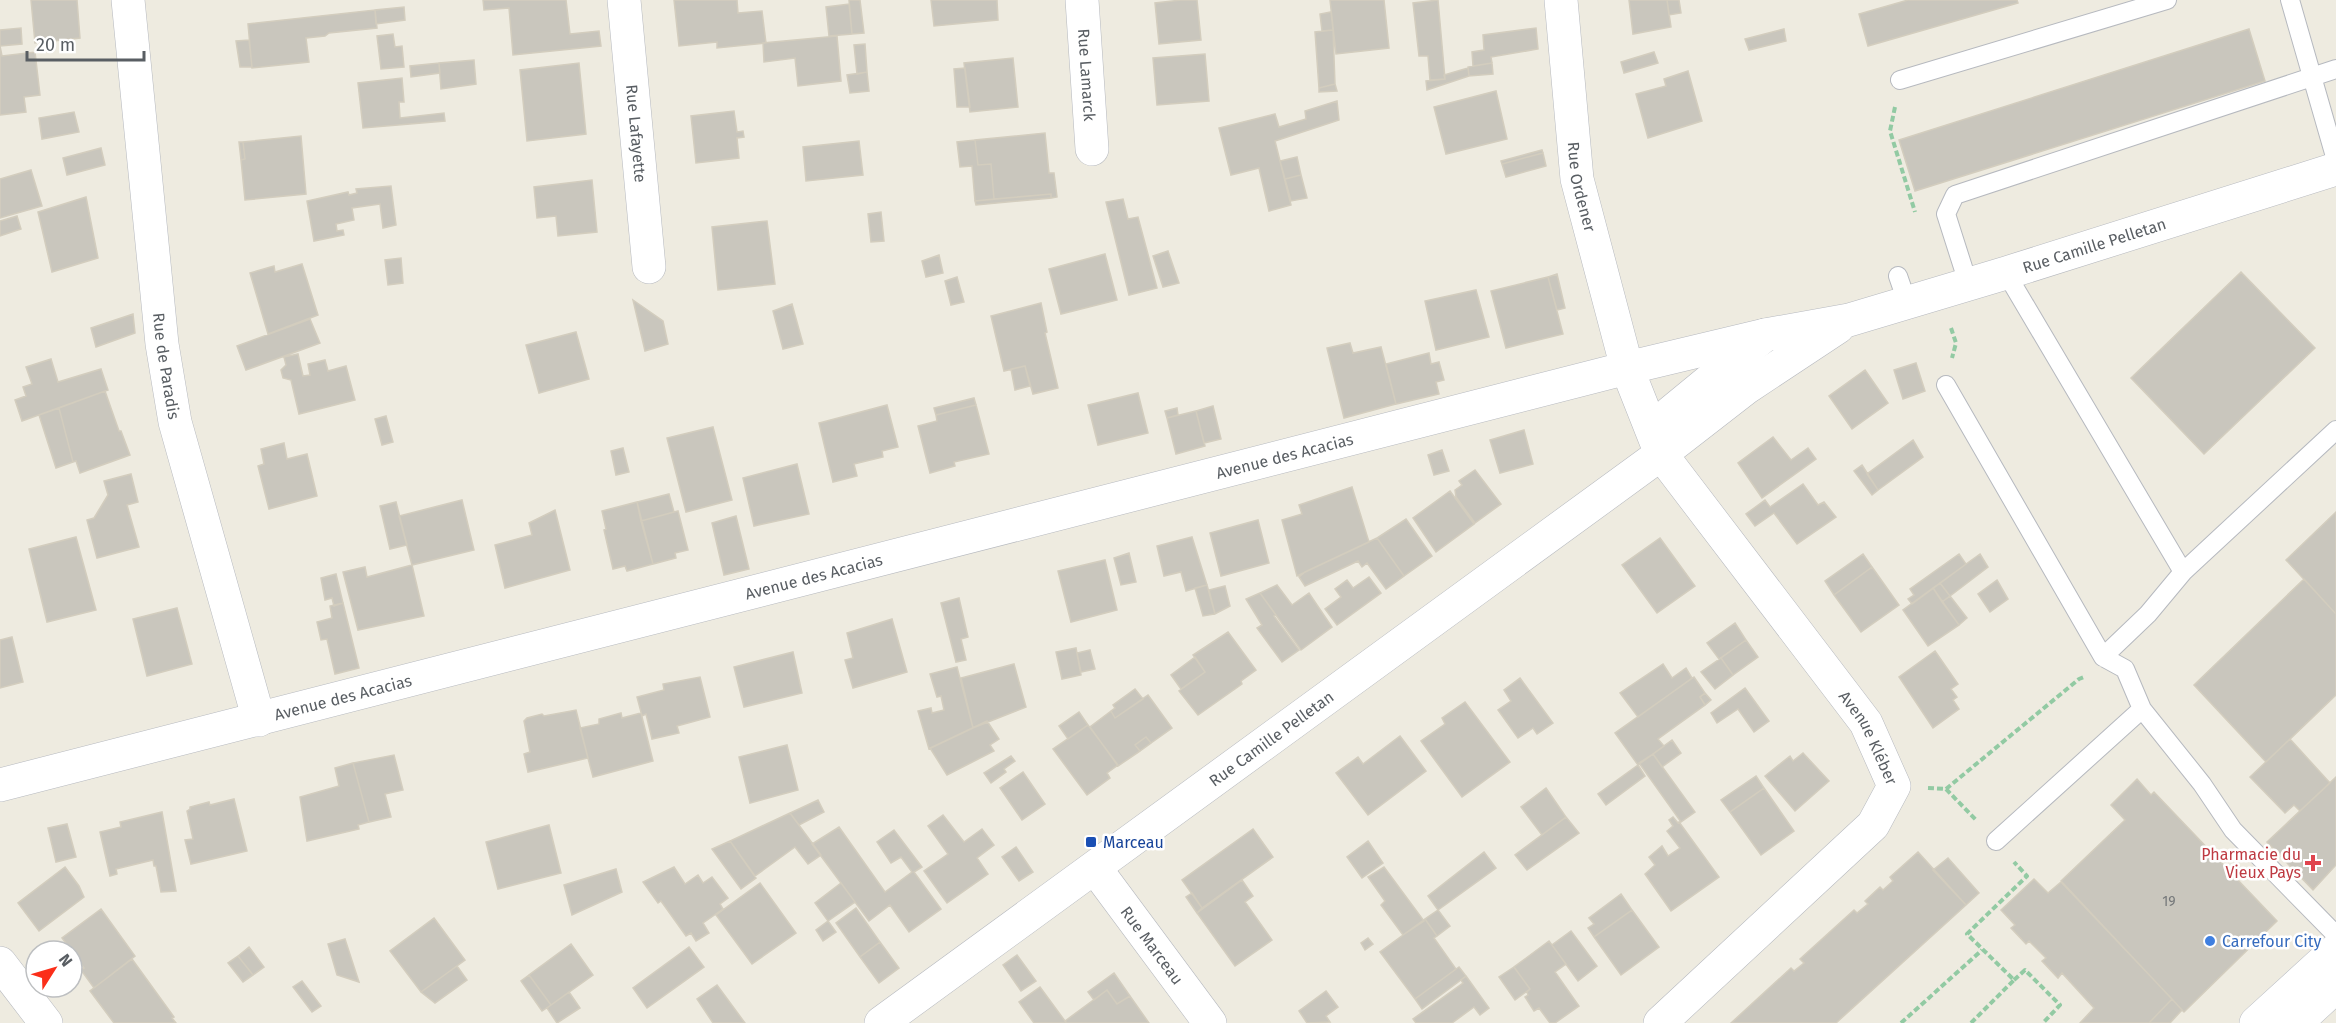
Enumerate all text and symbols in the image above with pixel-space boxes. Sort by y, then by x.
scale bar [27,24,144,62]
street label: Rue Lamarck [1074,28,1099,122]
text: 20 m [36,34,75,56]
street label: Rue Lafayette [622,83,650,183]
street label: Rue Ordener [1564,141,1600,235]
street label: Rue Camille Pelletan [2020,214,2168,277]
street label: Rue de Paradis [149,312,183,421]
street label: Avenue des Acacias [1214,430,1355,483]
street label: Avenue des Acacias [743,550,884,604]
street label: Avenue des Acacias [272,671,414,724]
street label: Rue Camille Pelletan [1206,687,1337,790]
street label: Avenue Kléber [1835,687,1902,788]
place label: Marceau [1103,833,1164,852]
marker: Marceau [1084,835,1098,849]
place label: Pharmacie du Vieux Pays [2201,845,2301,882]
marker: Pharmacie du Vieux Pays [2306,856,2320,870]
house number: 19 [2162,893,2176,910]
street label: Rue Marceau [1117,902,1187,988]
place label: Carrefour City [2222,932,2322,951]
marker: Carrefour City [2203,934,2217,948]
north arrow [24,939,84,999]
text: N [55,950,76,970]

